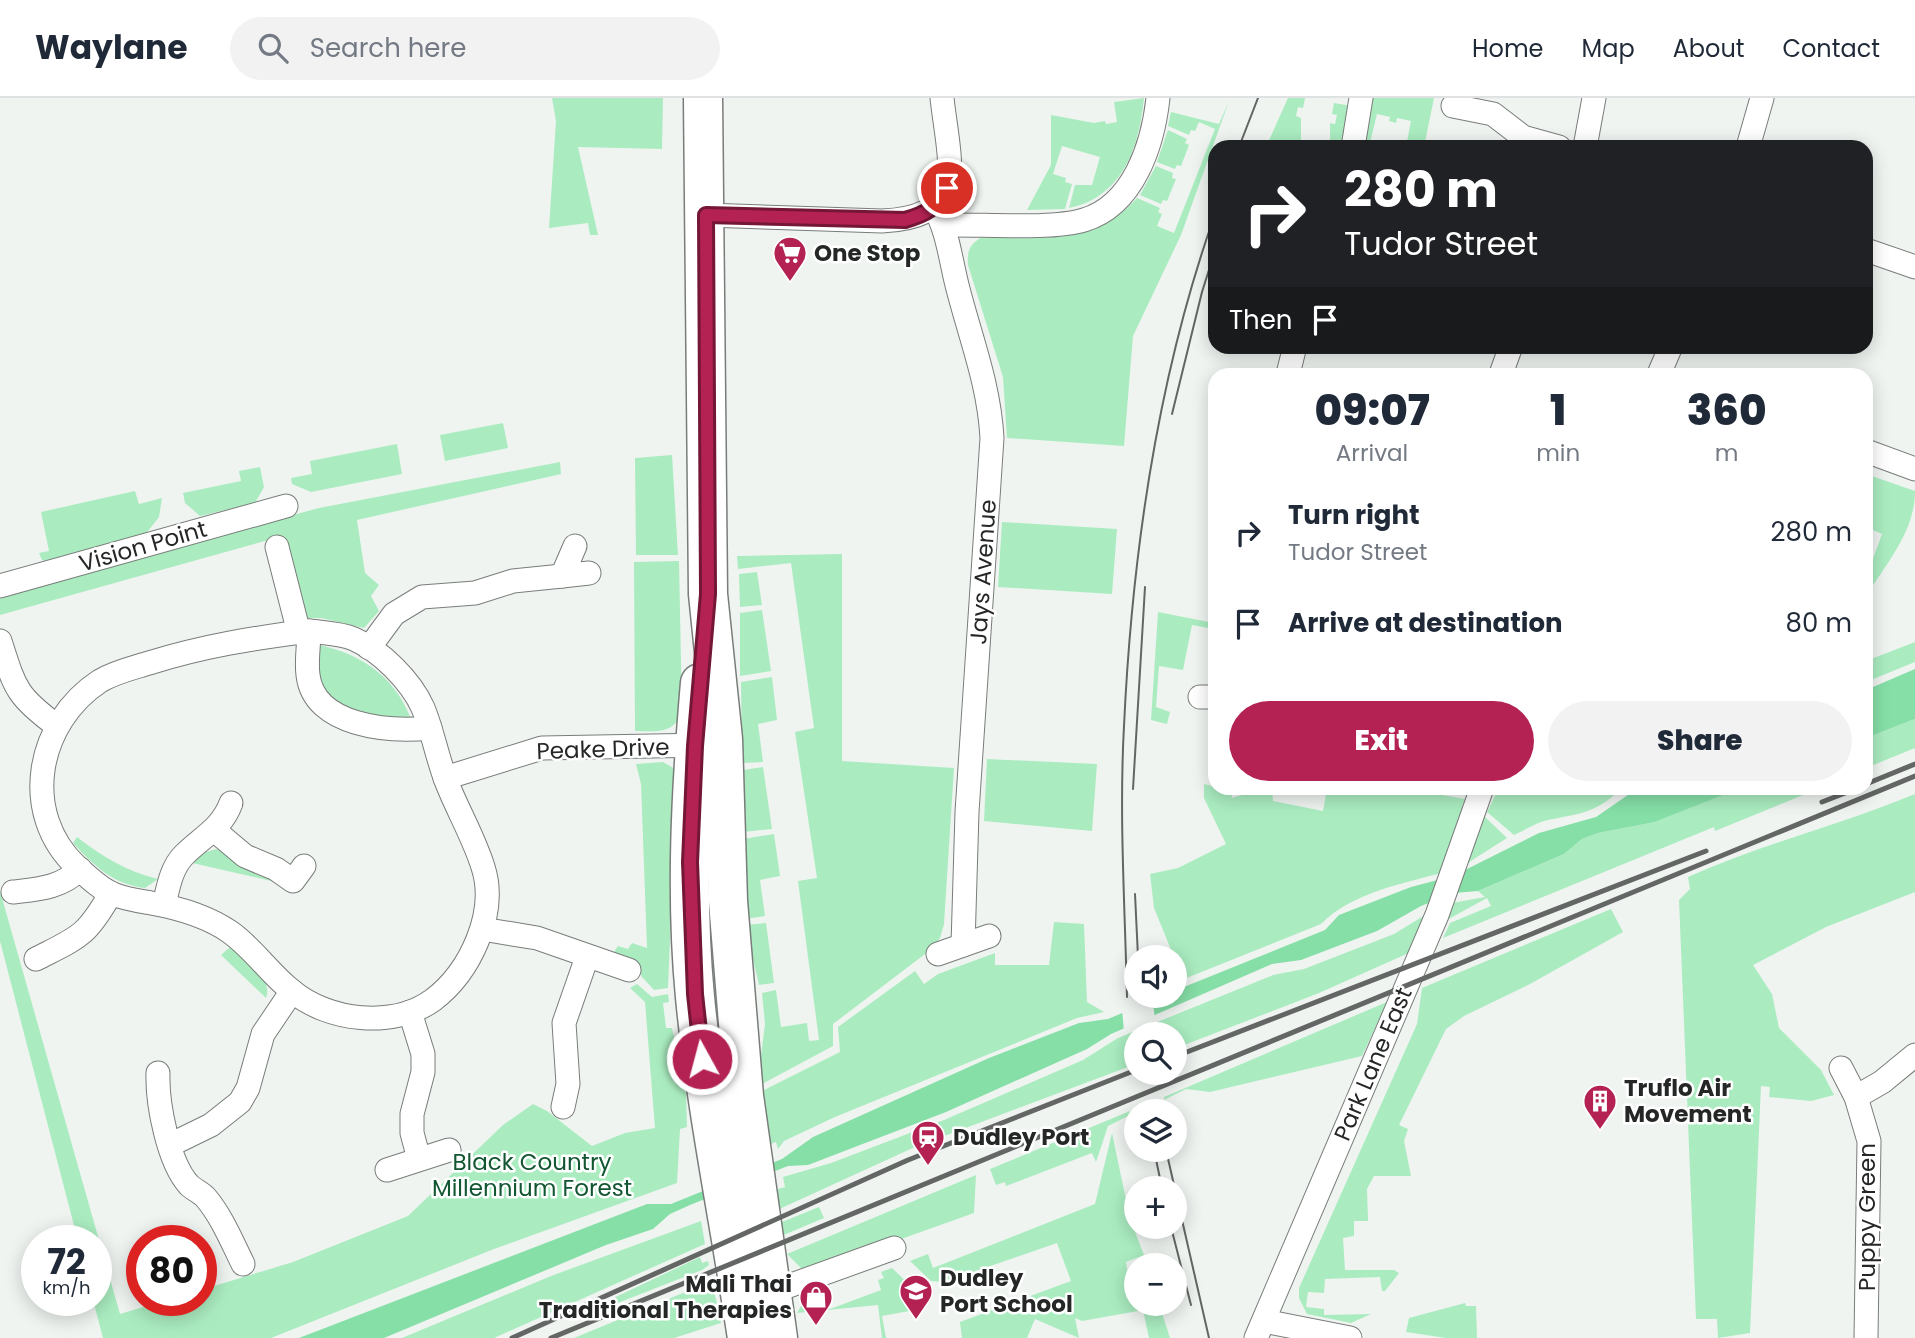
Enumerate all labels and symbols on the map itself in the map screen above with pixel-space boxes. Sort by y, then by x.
pin [917,158,977,218]
supermarket icon: One Stop [771,234,809,283]
place label: One Stop [814,237,920,269]
street label: Jays Avenue [962,498,1004,646]
street label: Vision Point [76,513,210,579]
street label: Peake Drive [536,731,670,767]
street label: Park Lane East [1326,982,1420,1146]
position arrow [665,1022,739,1096]
place label: Truflo Air Movement [1624,1072,1752,1130]
building icon: Truflo Air Movement [1581,1082,1619,1131]
station icon: Dudley Port [909,1118,947,1167]
place label: Dudley Port [953,1121,1089,1153]
street label: Puppy Green [1851,1143,1883,1291]
park label: Black Country Millennium Forest [432,1146,632,1204]
speed limit sign: 80 [126,1225,217,1316]
place label: Dudley Port School [940,1262,1073,1320]
place label: Mali Thai Traditional Therapies [539,1268,792,1326]
school or university icon: Dudley Port School [897,1272,935,1321]
shop icon: Mali Thai Traditional Therapies [797,1278,835,1327]

